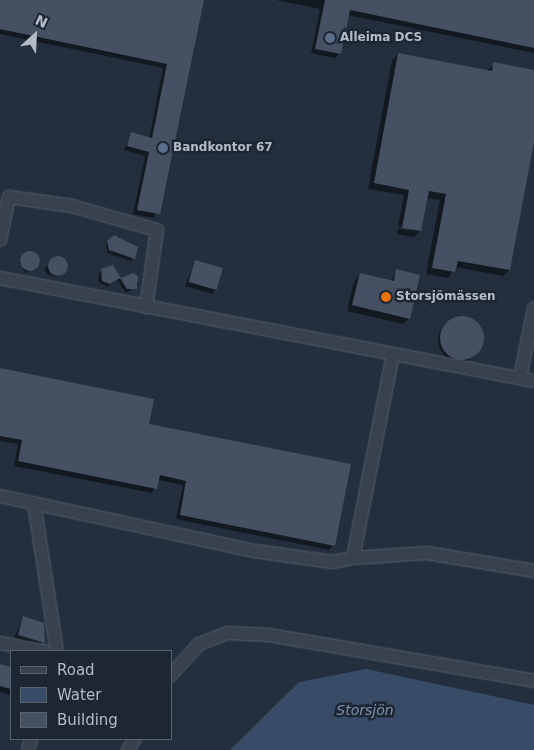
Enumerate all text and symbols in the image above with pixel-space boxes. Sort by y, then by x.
north arrow [10,10,60,60]
text: N [33,12,50,31]
place label: Alleima DCS [340,31,422,45]
marker: Alleima DCS [324,32,336,44]
place label: Bandkontor 67 [173,141,273,155]
marker: Bandkontor 67 [157,142,169,154]
place label: Storsjömässen [396,290,496,304]
marker: Storsjömässen [380,291,392,303]
legend [10,650,172,740]
text: Road [57,661,95,679]
text: Water [57,686,101,704]
water label: Storsjön [336,702,394,718]
text: Building [57,711,118,729]

